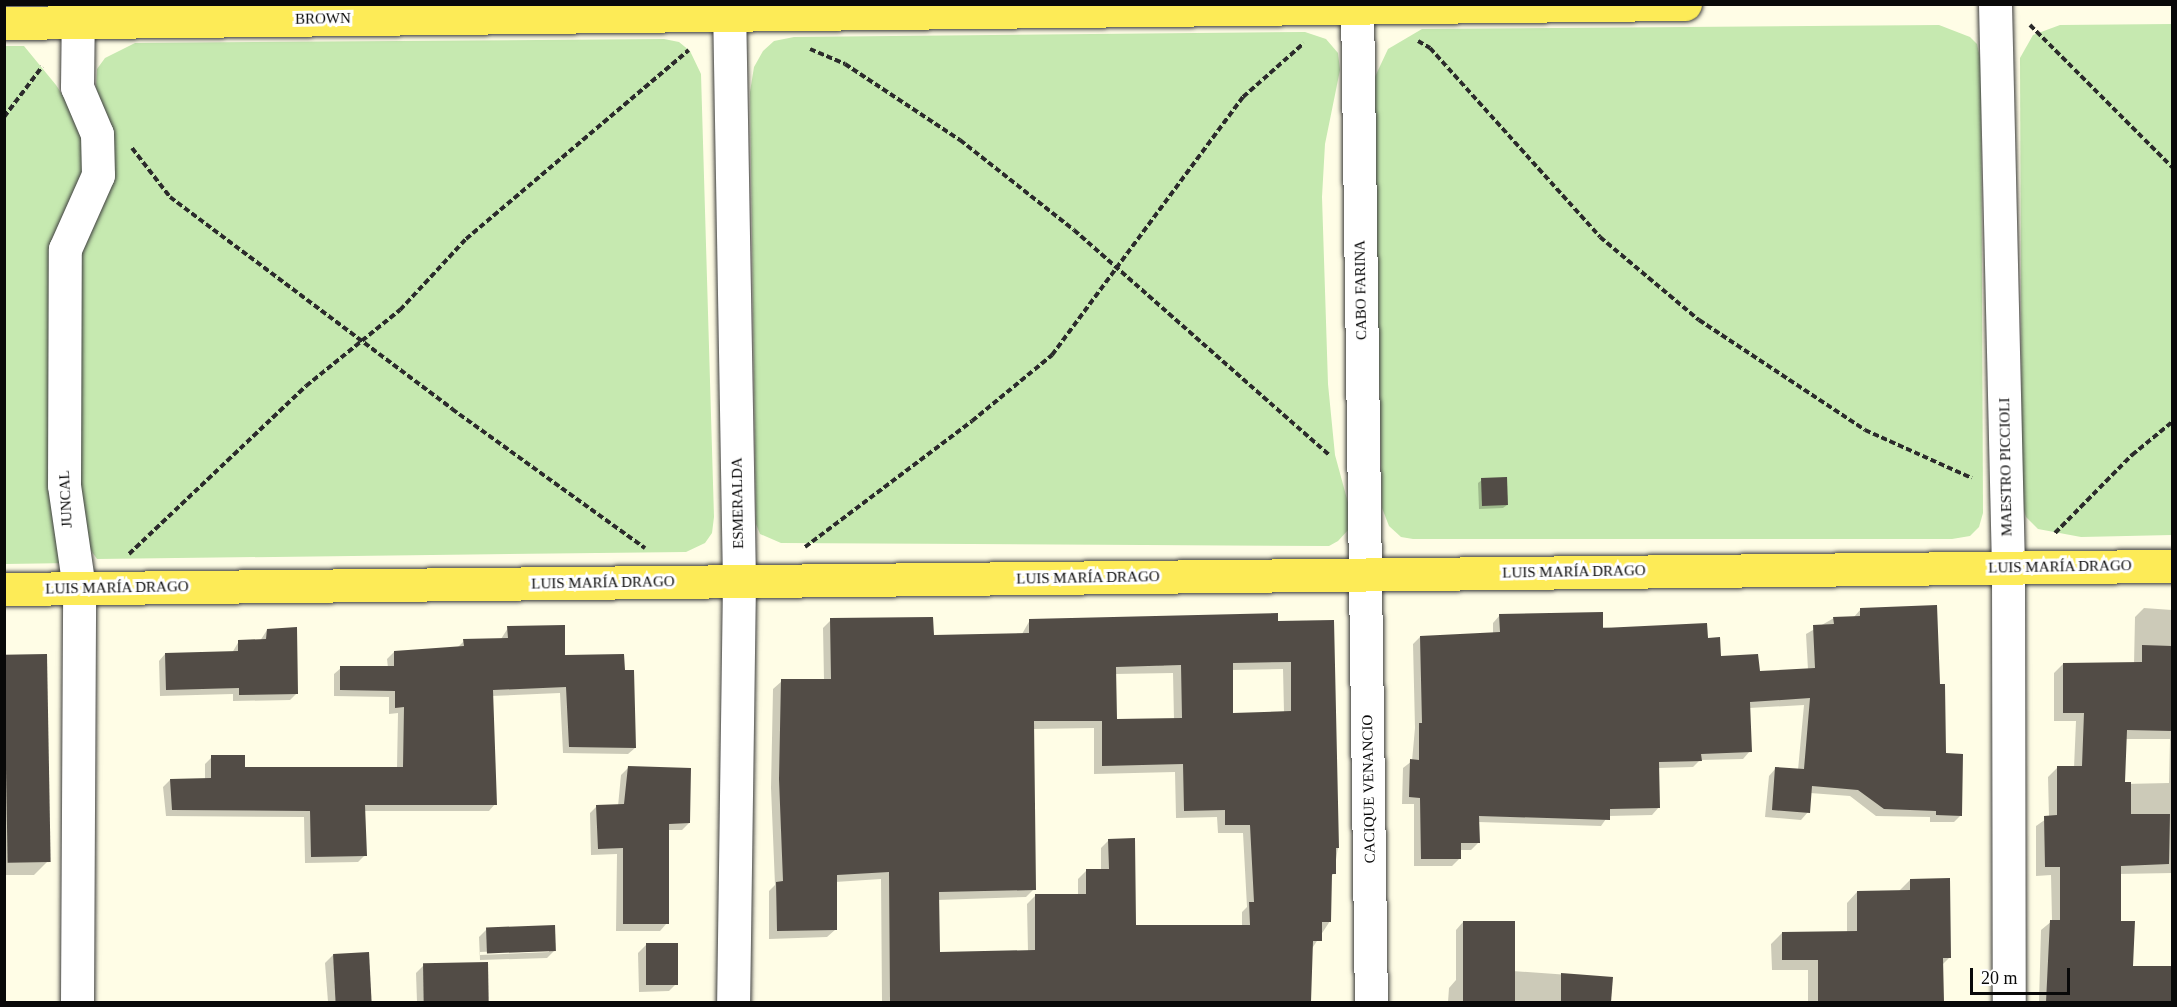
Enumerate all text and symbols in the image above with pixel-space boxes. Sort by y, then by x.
street label: BROWN [295,10,351,28]
street label: CABO FARINA [1351,240,1371,340]
street label: MAESTRO PICCIOLI [1996,397,2016,537]
street label: ESMERALDA [728,457,748,549]
street label: JUNCAL [56,470,76,528]
street label: LUIS MARÍA DRAGO [1988,557,2132,577]
street label: LUIS MARÍA DRAGO [1502,562,1646,582]
street label: LUIS MARÍA DRAGO [1016,568,1160,588]
street label: LUIS MARÍA DRAGO [531,573,675,593]
street label: LUIS MARÍA DRAGO [45,578,189,598]
street label: CACIQUE VENANCIO [1359,714,1379,864]
scale bar [1973,956,2074,994]
text: 20 m [1981,968,2018,988]

